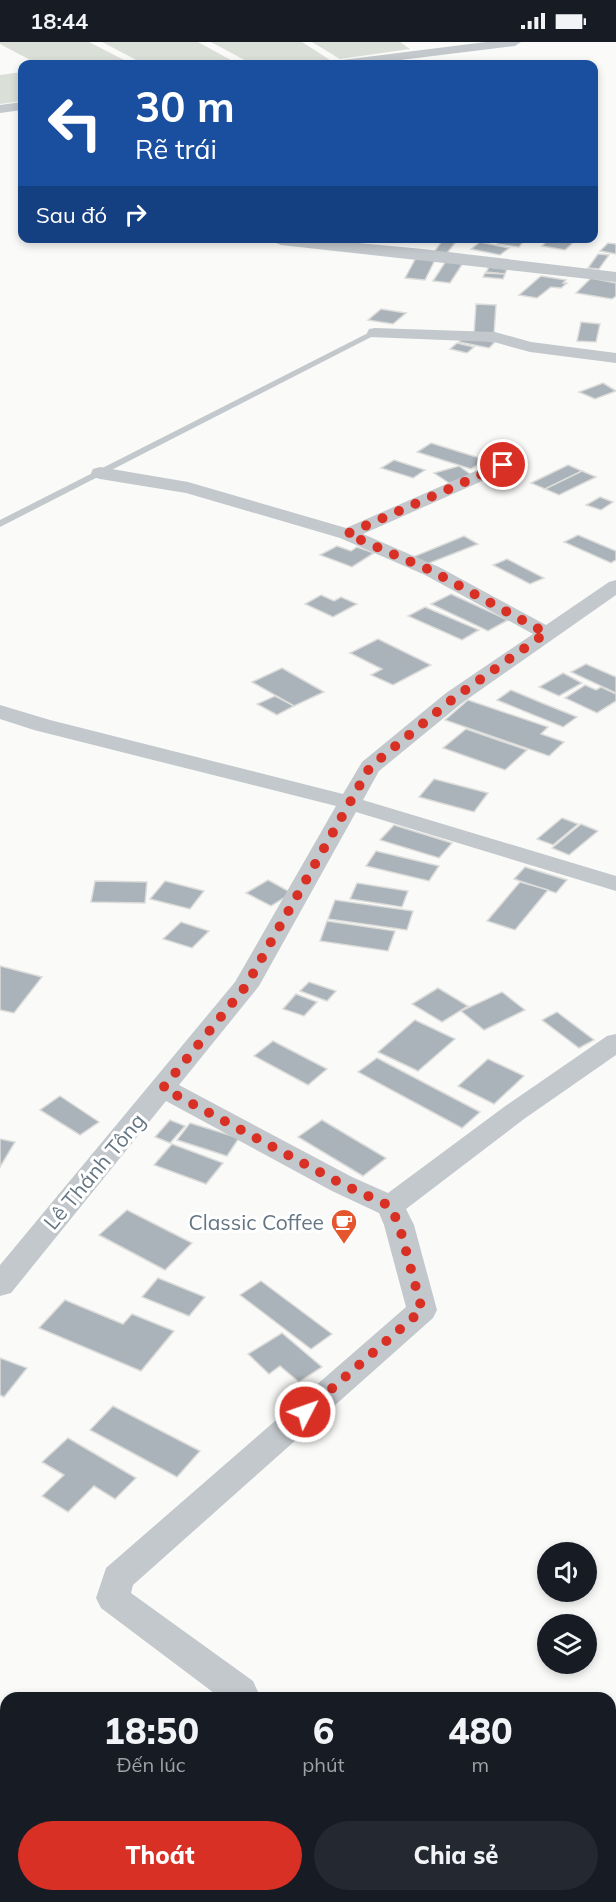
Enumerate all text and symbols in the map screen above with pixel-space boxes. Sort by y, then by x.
text: 18:44 [30,7,88,35]
text: 30 m [135,80,235,133]
icon: left [36,84,114,162]
text: Rẽ trái [135,132,217,166]
icon: right [119,198,152,231]
text: Sau đó [36,201,107,229]
pin [477,439,528,490]
icon: arrive [486,448,519,481]
street label: Lê Thánh Tông [38,1108,150,1234]
cafe icon: Classic Coffee [329,1207,359,1245]
place label: Classic Coffee [188,1209,324,1235]
position arrow [273,1380,337,1444]
map controls [537,1542,597,1674]
button: sound [537,1542,597,1602]
button: layers [537,1614,597,1674]
text: 18:50 [103,1708,199,1753]
text: 6 [313,1708,334,1753]
text: 480 [448,1708,513,1753]
text: Đến lúc [117,1752,186,1777]
text: phút [302,1752,345,1777]
text: m [472,1752,489,1777]
button: Thoát [18,1821,302,1890]
button: Chia sẻ [314,1821,598,1890]

